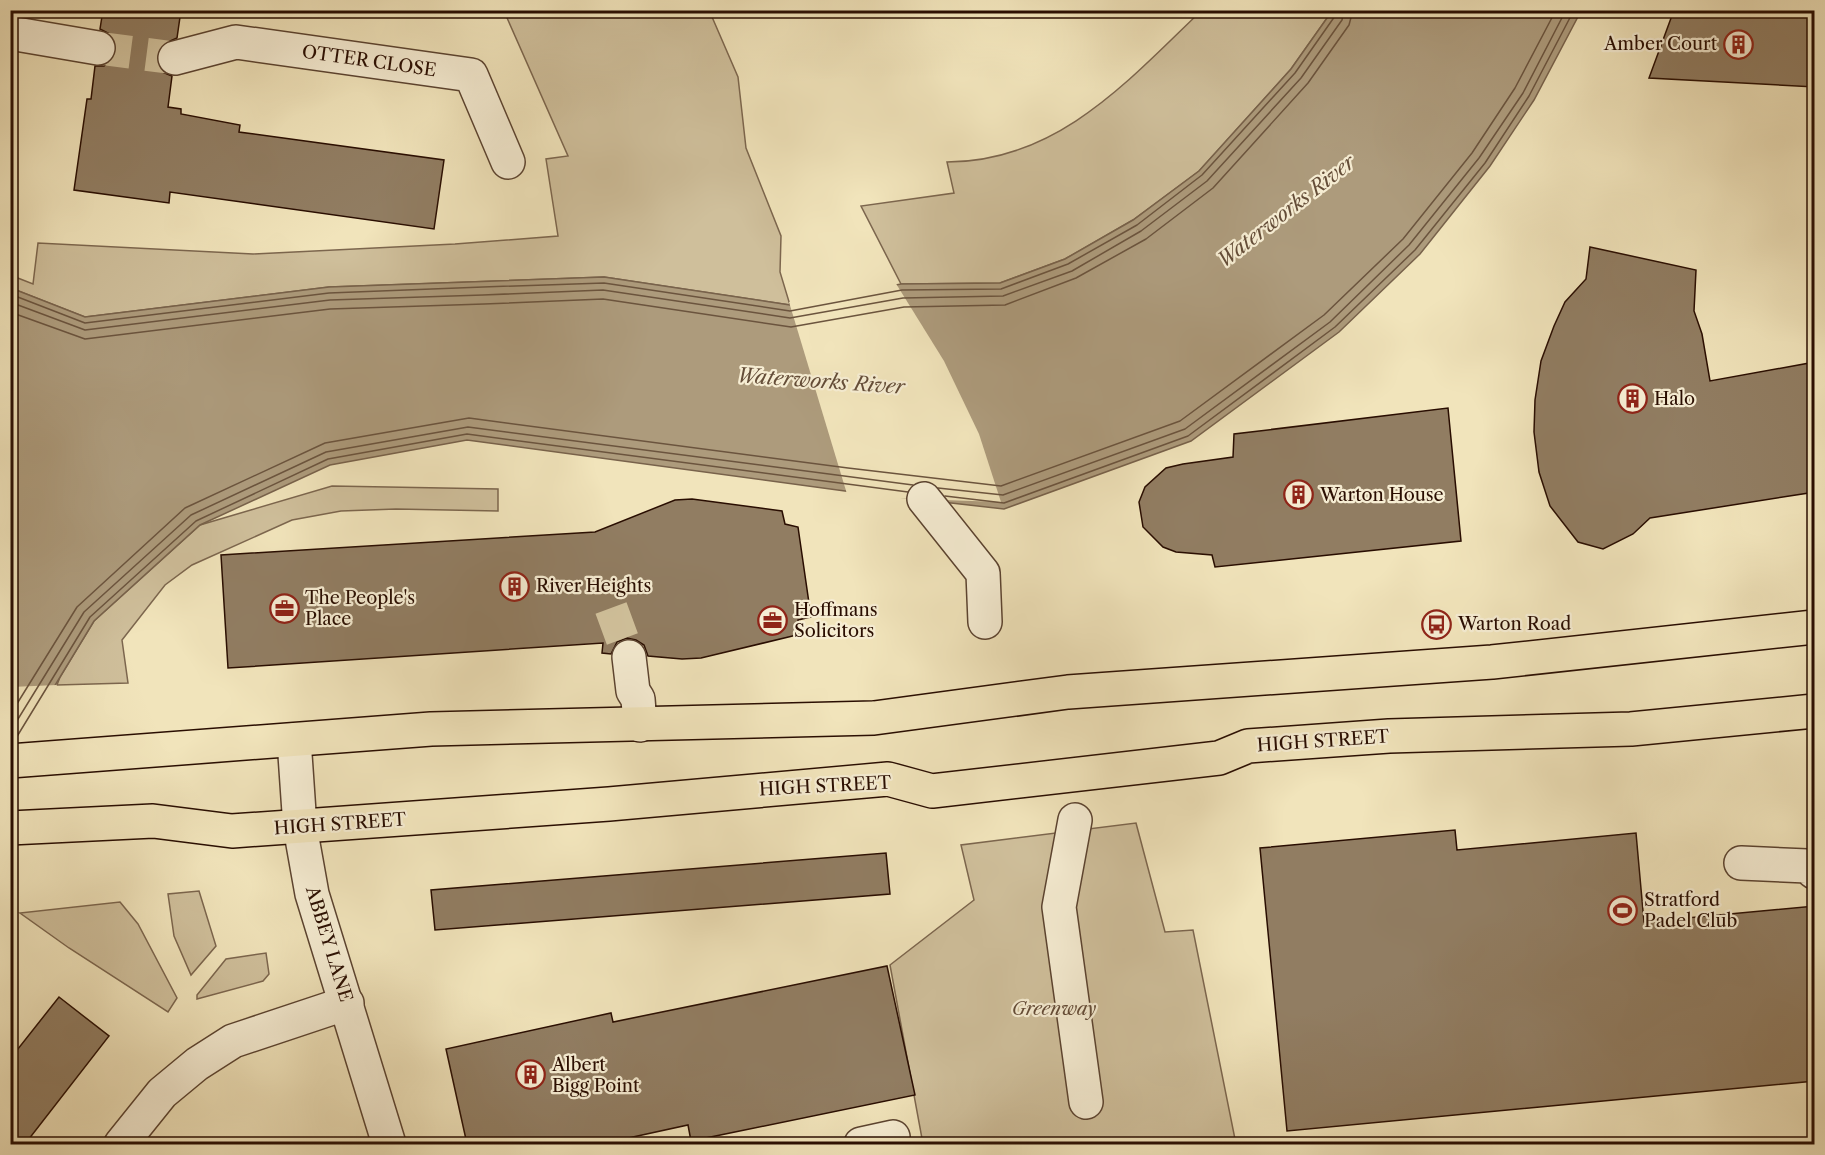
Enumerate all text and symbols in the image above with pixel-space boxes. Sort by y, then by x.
building icon: Amber Court [1722,28,1754,60]
place label: Amber Court [1603,33,1718,55]
street label: OTTER CLOSE [300,41,438,81]
water label: Waterworks River [1212,149,1361,272]
water label: Waterworks River [736,363,907,399]
building icon: Halo [1617,383,1649,415]
place label: Halo [1654,388,1695,410]
building icon: Warton House [1283,479,1315,511]
place label: Warton House [1319,484,1444,506]
building icon: River Heights [499,570,531,602]
place label: River Heights [536,575,651,597]
place label: The People's Place [305,587,415,630]
office icon: The People's Place [268,592,300,624]
place label: Hoffmans Solicitors [794,599,878,642]
office icon: Hoffmans Solicitors [757,604,789,636]
bus stop icon: Warton Road [1421,608,1453,640]
place label: Warton Road [1457,613,1571,635]
street label: HIGH STREET [1256,725,1390,757]
street label: HIGH STREET [758,772,892,800]
street label: HIGH STREET [273,808,407,840]
street label: ABBEY LANE [301,882,357,1005]
place label: Stratford Padel Club [1644,889,1738,932]
sports icon: Stratford Padel Club [1607,894,1639,926]
park label: Greenway [1012,998,1096,1020]
place label: Albert Bigg Point [551,1054,640,1097]
building icon: Albert Bigg Point [515,1059,547,1091]

